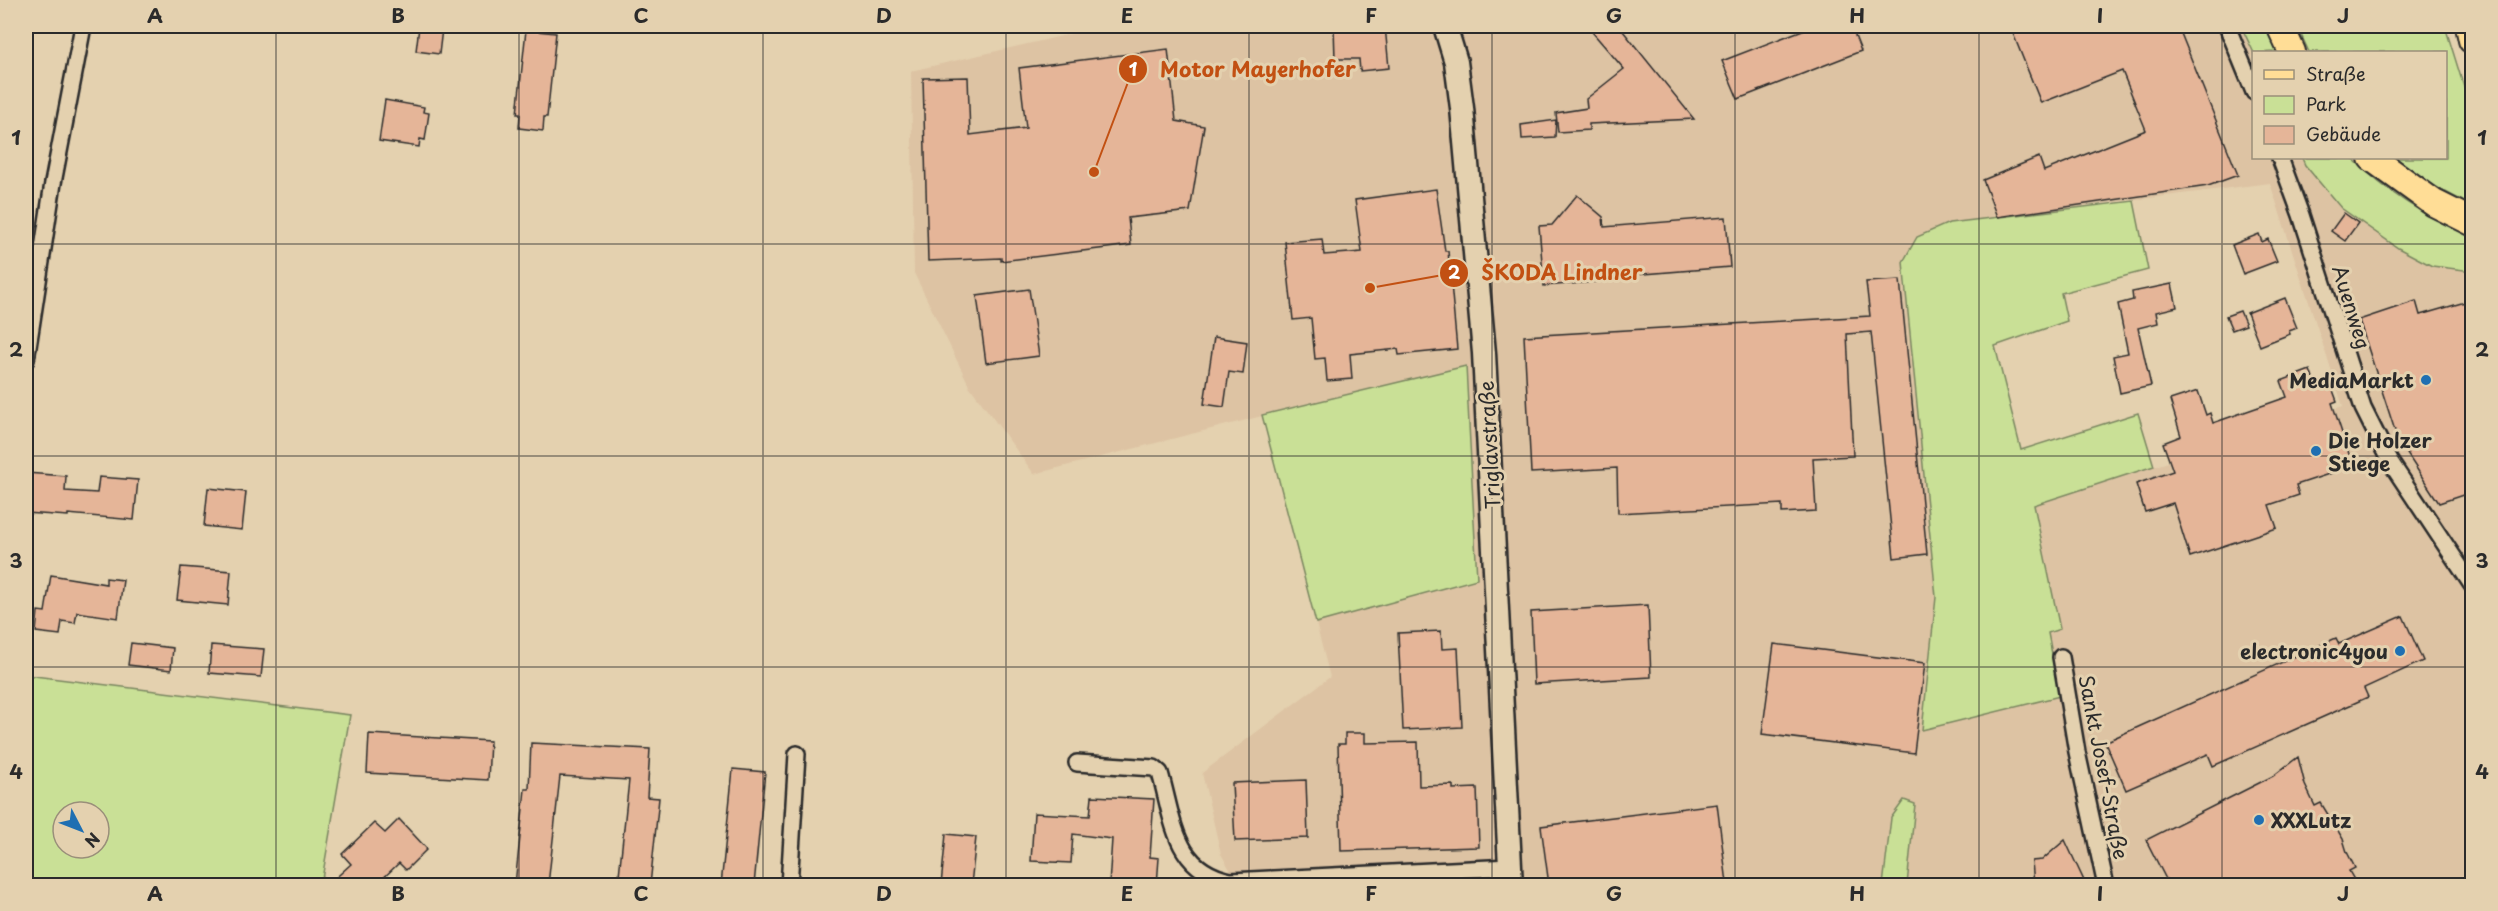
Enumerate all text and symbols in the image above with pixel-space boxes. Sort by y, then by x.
text: A [147,0,163,30]
text: B [391,0,405,30]
text: C [633,0,649,30]
text: D [876,0,892,30]
text: E [1121,0,1133,30]
text: F [1365,0,1377,30]
text: G [1606,0,1622,30]
text: H [1849,0,1865,30]
text: I [2097,0,2103,30]
text: J [2337,0,2349,30]
callout: Motor Mayerhofer [1118,50,1368,89]
legend [2252,51,2447,159]
text: Motor Mayerhofer [1160,52,1356,84]
text: 1 [1129,55,1138,82]
text: Straße [2306,60,2366,87]
text: Park [2306,90,2346,117]
text: Gebäude [2306,120,2381,147]
text: 1 [11,122,21,152]
text: 1 [2477,122,2487,152]
callout: ŠKODA Lindner [1439,253,1655,292]
text: ŠKODA Lindner [1481,255,1643,287]
text: 2 [1448,258,1461,285]
street label: Auenweg [2325,261,2379,353]
text: 2 [9,334,23,364]
text: 2 [2475,334,2489,364]
place label: MediaMarkt [2289,365,2414,395]
marker: MediaMarkt [2419,373,2433,387]
street label: Triglavstraße [1471,380,1507,510]
place label: Die Holzer Stiege [2328,425,2432,478]
marker: Die Holzer Stiege [2309,444,2323,458]
text: 3 [9,545,23,575]
text: 3 [2475,545,2489,575]
place label: electronic4you [2240,636,2388,666]
marker: electronic4you [2393,644,2407,658]
street label: Sankt Josef-Straße [2071,672,2137,862]
text: 4 [9,756,23,786]
text: 4 [2475,756,2489,786]
north arrow [51,800,111,860]
place label: XXXLutz [2271,805,2351,835]
marker: XXXLutz [2252,813,2266,827]
text: N [80,828,106,853]
text: A [147,878,163,908]
text: B [391,878,405,908]
text: C [633,878,649,908]
text: D [876,878,892,908]
text: E [1121,878,1133,908]
text: F [1365,878,1377,908]
text: G [1606,878,1622,908]
text: H [1849,878,1865,908]
text: I [2097,878,2103,908]
text: J [2337,878,2349,908]

